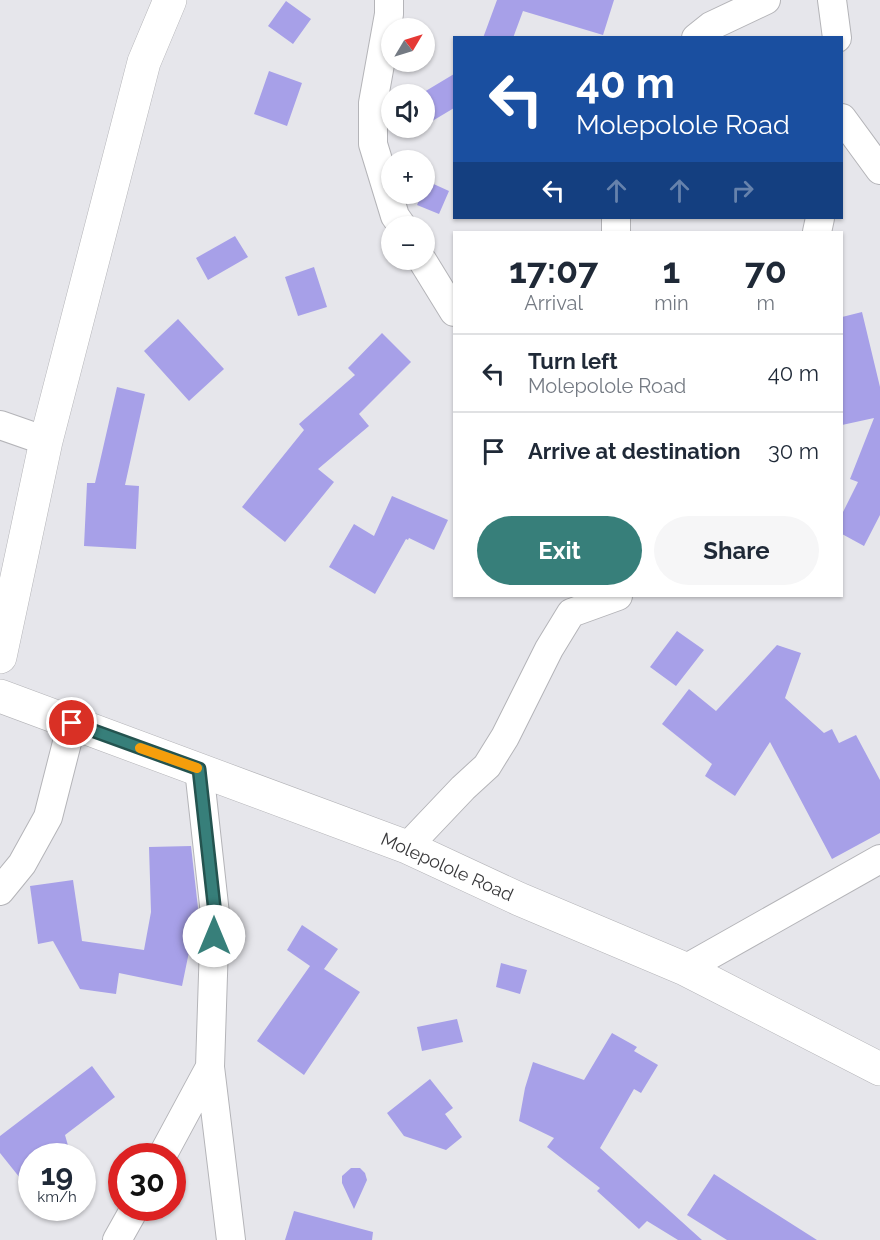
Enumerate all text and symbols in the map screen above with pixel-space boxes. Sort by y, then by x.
north arrow [381,18,435,72]
map controls [381,18,435,270]
text: 40 m [576,59,675,108]
icon: left [477,60,555,138]
button: sound [381,84,435,138]
text: Molepolole Road [576,109,790,140]
button: + [381,150,435,204]
icon: left [537,174,570,207]
icon: ahead [600,174,633,207]
icon: ahead [663,174,696,207]
icon: right [726,174,759,207]
button: − [381,216,435,270]
text: 17:07 [509,249,598,291]
text: 1 [663,249,680,291]
text: 70 [745,249,787,291]
text: Arrival [524,291,583,315]
text: min [654,291,689,315]
text: m [757,291,775,315]
text: Turn left [528,348,618,374]
icon: left [477,357,510,390]
text: 40 m [768,360,819,386]
text: Molepolole Road [528,374,686,398]
icon: arrive [477,435,510,468]
text: Arrive at destination [528,438,741,464]
text: 30 m [768,438,819,464]
button: Exit [477,516,642,585]
button: Share [654,516,819,585]
pin [46,697,97,748]
icon: arrive [55,706,88,739]
street label: Molepolole Road [378,828,517,905]
position arrow [182,904,246,968]
speed limit sign: 30 [108,1143,186,1221]
text: 19 [41,1157,73,1192]
text: km/h [37,1188,77,1206]

